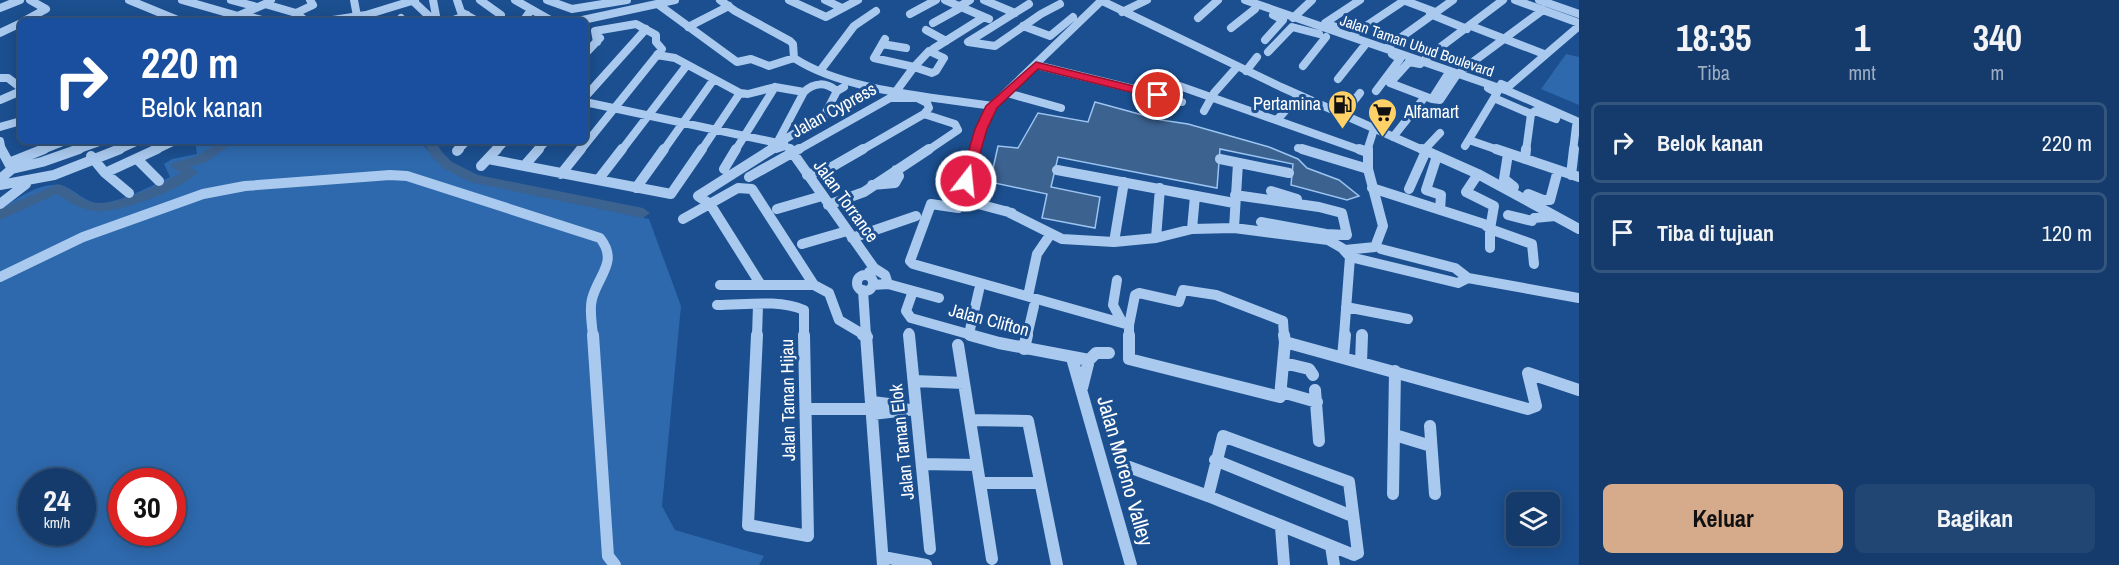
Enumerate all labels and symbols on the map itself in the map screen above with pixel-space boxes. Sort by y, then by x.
street label: Jalan Taman Ubud Boulevard [1337,9,1497,82]
pin [1132,69,1183,120]
street label: Jalan Cypress [787,76,881,143]
fuel station icon: Pertamina [1326,88,1358,130]
place label: Pertamina [1253,91,1321,116]
supermarket icon: Alfamart [1367,96,1399,138]
place label: Alfamart [1403,99,1459,124]
position arrow [934,149,998,213]
street label: Jalan Torrance [808,154,885,247]
street label: Jalan Clifton [946,297,1032,342]
street label: Jalan Taman Hijau [774,339,801,461]
street label: Jalan Taman Elok [883,382,920,501]
street label: Jalan Moreno Valley [1090,392,1161,550]
speed limit sign: 30 [108,468,186,546]

